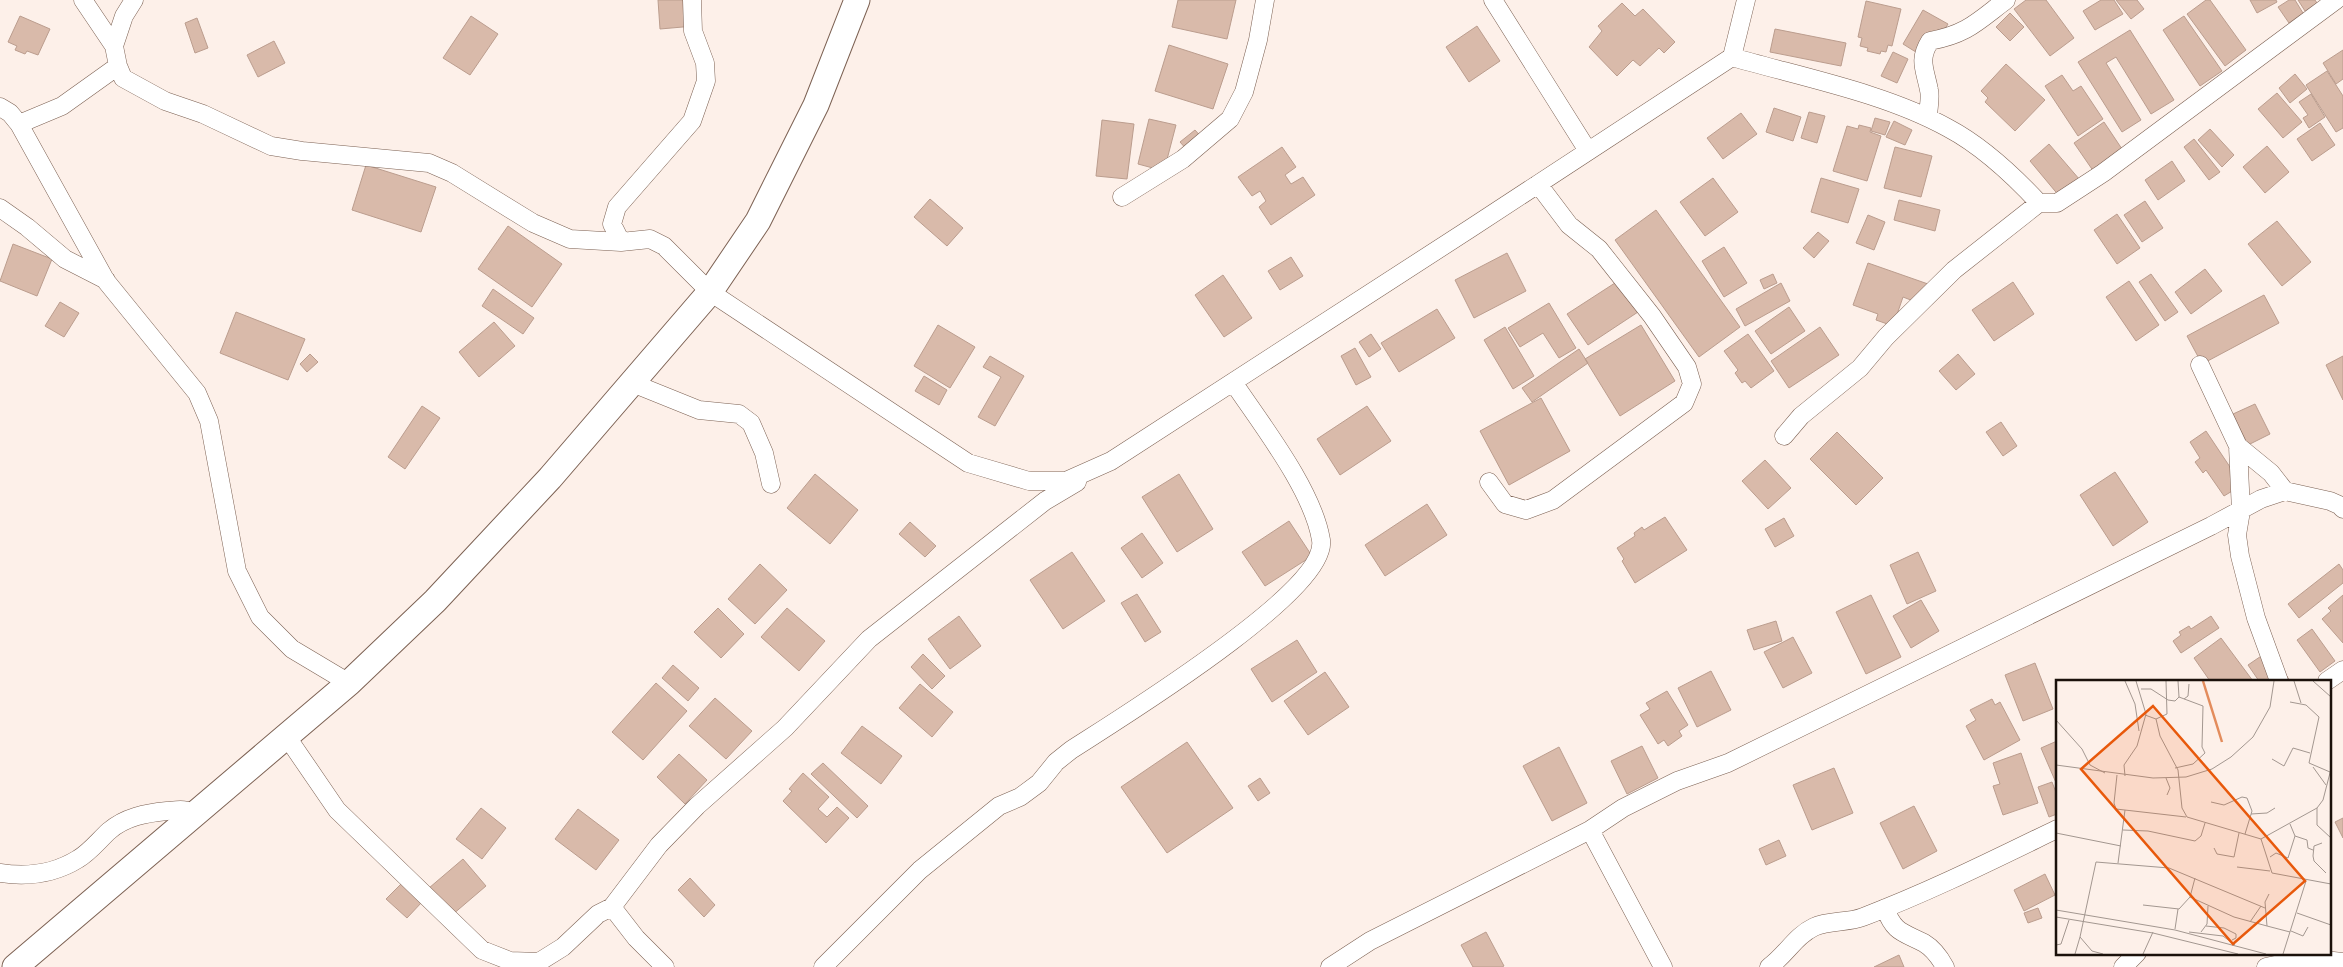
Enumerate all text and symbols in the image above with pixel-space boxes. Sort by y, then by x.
inset map [2056,680,2330,954]

